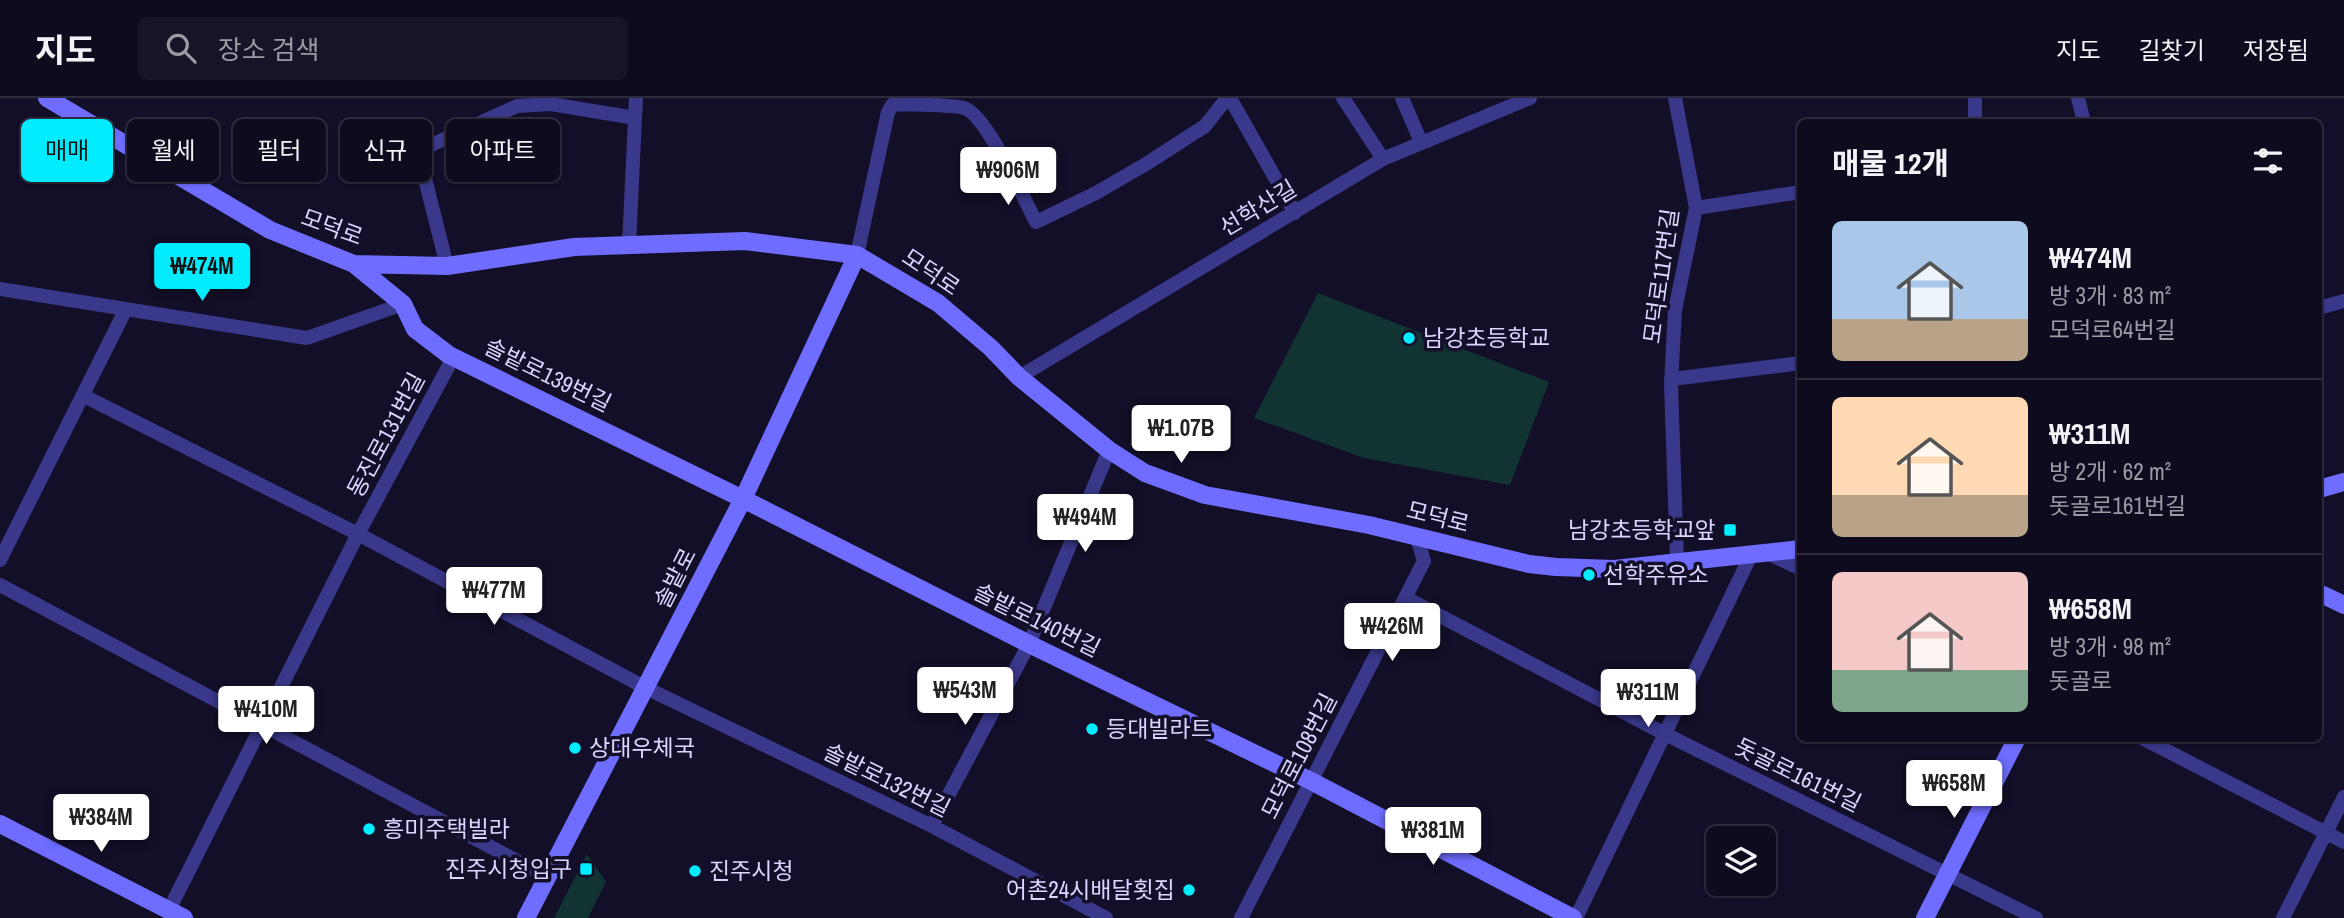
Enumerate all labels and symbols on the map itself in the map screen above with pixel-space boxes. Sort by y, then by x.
pin: ₩906M [959,148,1057,207]
street label: 선학산길 [1213,172,1302,243]
street label: 모덕로 [297,201,367,252]
street label: 모덕로117번길 [1636,206,1685,345]
street label: 모덕로 [896,241,966,302]
pin: ₩474M [153,244,251,303]
place label: 남강초등학교 [1423,322,1550,353]
marker: 남강초등학교 [1401,330,1417,346]
street label: 솔밭로139번길 [480,331,617,419]
street label: 동진로131번길 [340,367,431,503]
pin: ₩1.07B [1124,406,1238,465]
pin: ₩494M [1036,494,1134,554]
street label: 모덕로 [1404,494,1473,539]
place label: 남강초등학교앞 [1568,514,1716,545]
marker: 남강초등학교앞 [1722,522,1738,538]
street label: 솔밭로 [646,542,703,613]
place label: 선학주유소 [1603,559,1709,590]
marker: 선학주유소 [1581,567,1597,583]
pin: ₩477M [445,568,543,627]
street label: 솔밭로140번길 [969,576,1106,664]
pin: ₩426M [1343,603,1441,663]
pin: ₩543M [916,668,1014,727]
pin: ₩311M [1599,670,1697,729]
pin: ₩410M [217,686,315,746]
street label: 모덕로108번길 [1254,688,1344,824]
place label: 등대빌라트 [1106,713,1212,744]
marker: 등대빌라트 [1084,721,1100,737]
street label: 돗골로161번길 [1730,731,1867,819]
place label: 상대우체국 [589,732,695,763]
street label: 솔밭로132번길 [819,736,956,824]
marker: 상대우체국 [567,740,583,756]
pin: ₩658M [1905,760,2003,820]
pin: ₩384M [52,794,150,854]
pin: ₩381M [1384,808,1482,867]
place label: 흥미주택빌라 [383,813,510,844]
marker: 흥미주택빌라 [361,821,377,837]
place label: 진주시청입구 [445,853,572,884]
place label: 진주시청 [709,855,794,886]
marker: 진주시청입구 [578,861,594,877]
marker: 진주시청 [687,863,703,879]
place label: 어촌24시배달횟집 [1006,874,1175,905]
marker: 어촌24시배달횟집 [1181,882,1197,898]

